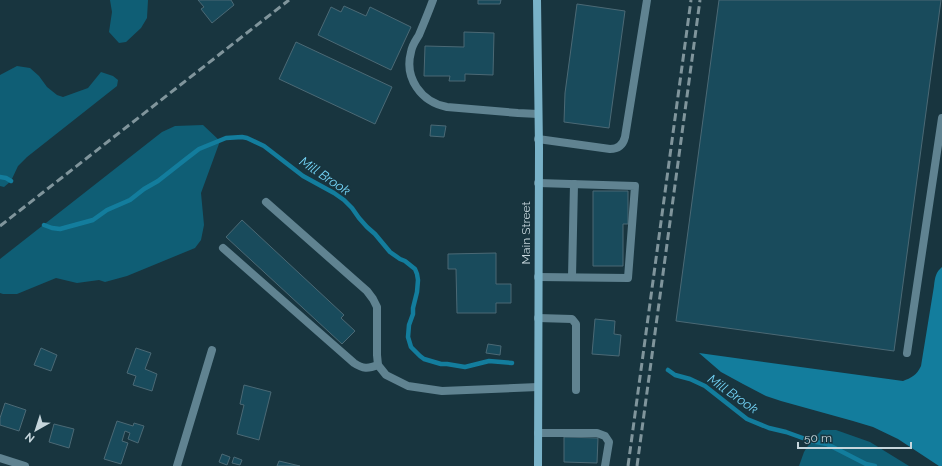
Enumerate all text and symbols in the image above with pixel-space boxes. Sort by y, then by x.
water label: Mill Brook [297,154,353,198]
street label: Main Street [519,202,533,264]
water label: Mill Brook [705,371,761,417]
north arrow [16,410,56,450]
scale bar [798,424,911,450]
text: N [23,430,37,445]
text: 50 m [804,431,832,445]

